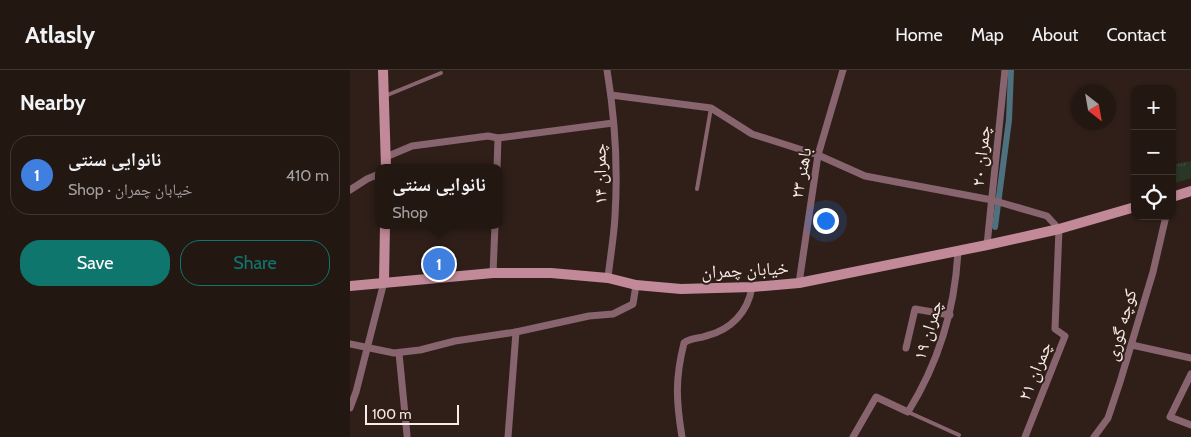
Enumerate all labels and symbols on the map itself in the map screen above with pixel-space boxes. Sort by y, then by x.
north arrow [1071,85,1116,130]
street label: چمران ۲۰ [967,124,995,188]
street label: چمران ۱۴ [588,143,612,205]
street label: باهنر ۲۳ [786,146,816,200]
your location [813,208,839,234]
pin: 1 [423,245,455,283]
street label: خیابان چمران [701,257,789,283]
street label: کوچه گوری [1100,286,1142,363]
street label: چمران ۱۹ [909,298,947,362]
street label: چمران ۲۱ [1013,338,1057,404]
scale bar [365,402,459,425]

